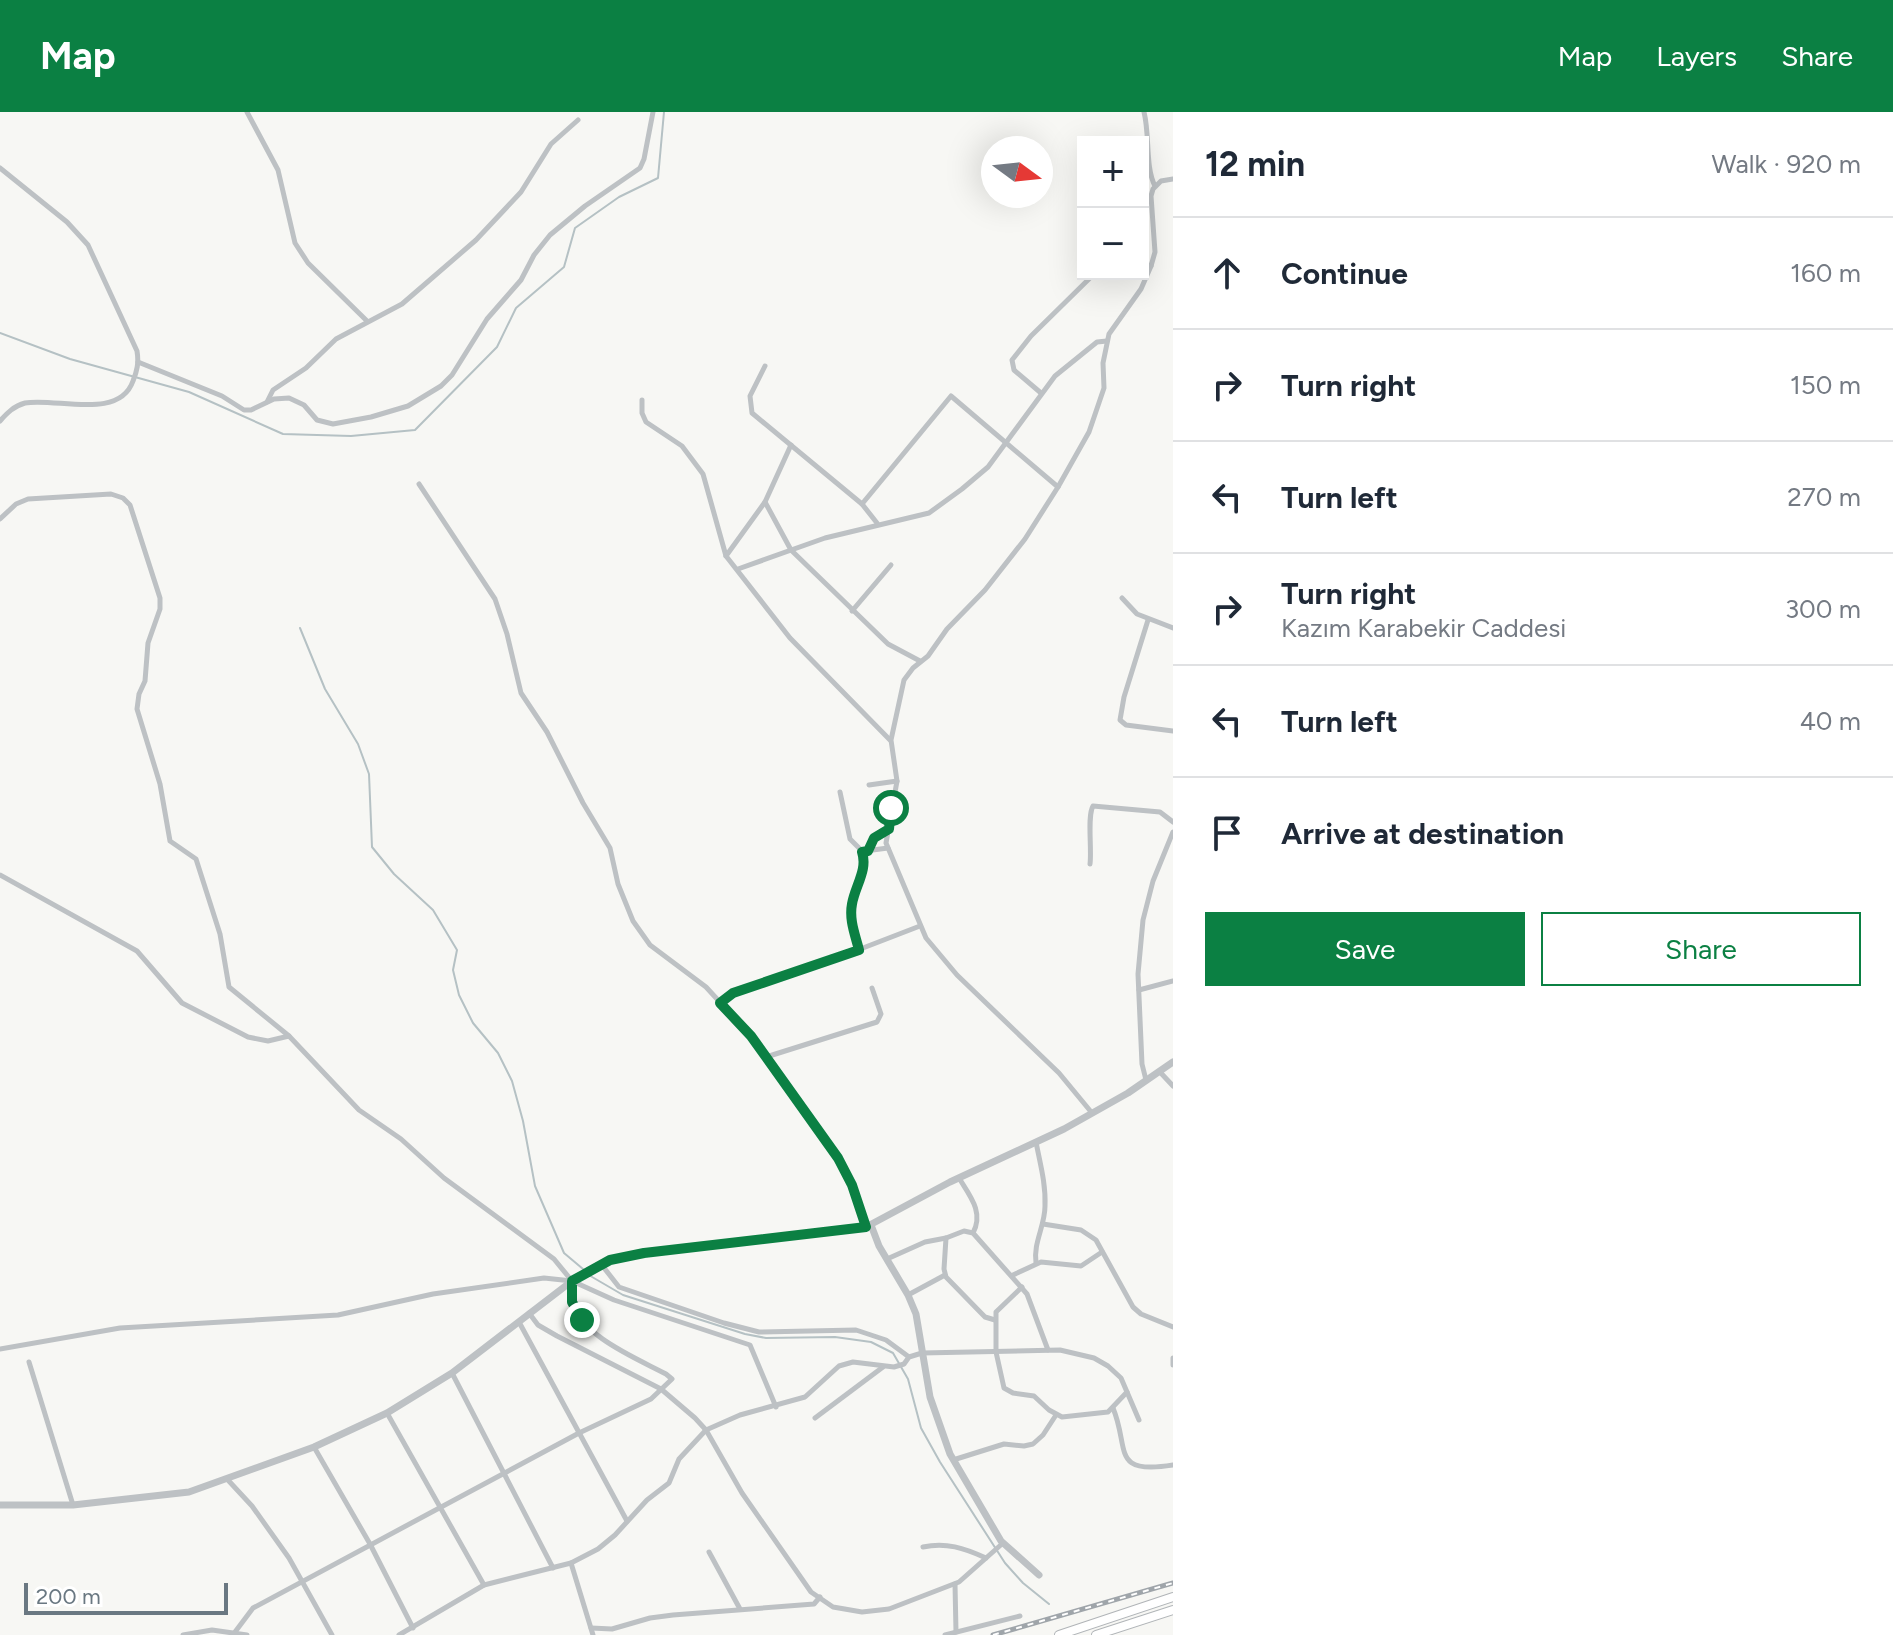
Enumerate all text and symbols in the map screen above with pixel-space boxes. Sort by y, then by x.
text: Map [40,33,116,79]
text: Map [1558,39,1612,73]
text: Layers [1656,39,1737,73]
text: Share [1781,39,1853,73]
north arrow [981,136,1053,208]
map controls [1077,136,1149,280]
button: + [1077,136,1149,208]
text: 12 min [1205,144,1305,185]
text: Walk · 920 m [1712,148,1861,180]
button: − [1077,208,1149,280]
icon: ahead [1205,251,1249,295]
text: Continue [1281,255,1408,292]
text: 160 m [1790,257,1861,289]
icon: right [1205,363,1249,407]
text: Turn right [1281,367,1416,404]
text: 150 m [1790,369,1861,401]
icon: left [1205,475,1249,519]
text: Turn left [1281,479,1398,516]
text: 270 m [1787,481,1861,513]
text: Turn right [1281,575,1416,612]
icon: right [1205,587,1249,631]
text: 300 m [1785,593,1861,625]
text: Kazım Karabekir Caddesi [1281,612,1566,644]
icon: left [1205,699,1249,743]
text: Turn left [1281,703,1398,740]
text: 40 m [1800,705,1861,737]
route start [873,790,909,826]
icon: arrive [1205,811,1249,855]
text: Arrive at destination [1281,815,1564,852]
button: Save [1205,912,1525,986]
button: Share [1541,912,1861,986]
route end [564,1302,600,1338]
scale bar [24,1579,228,1615]
text: 200 m [36,1583,101,1610]

